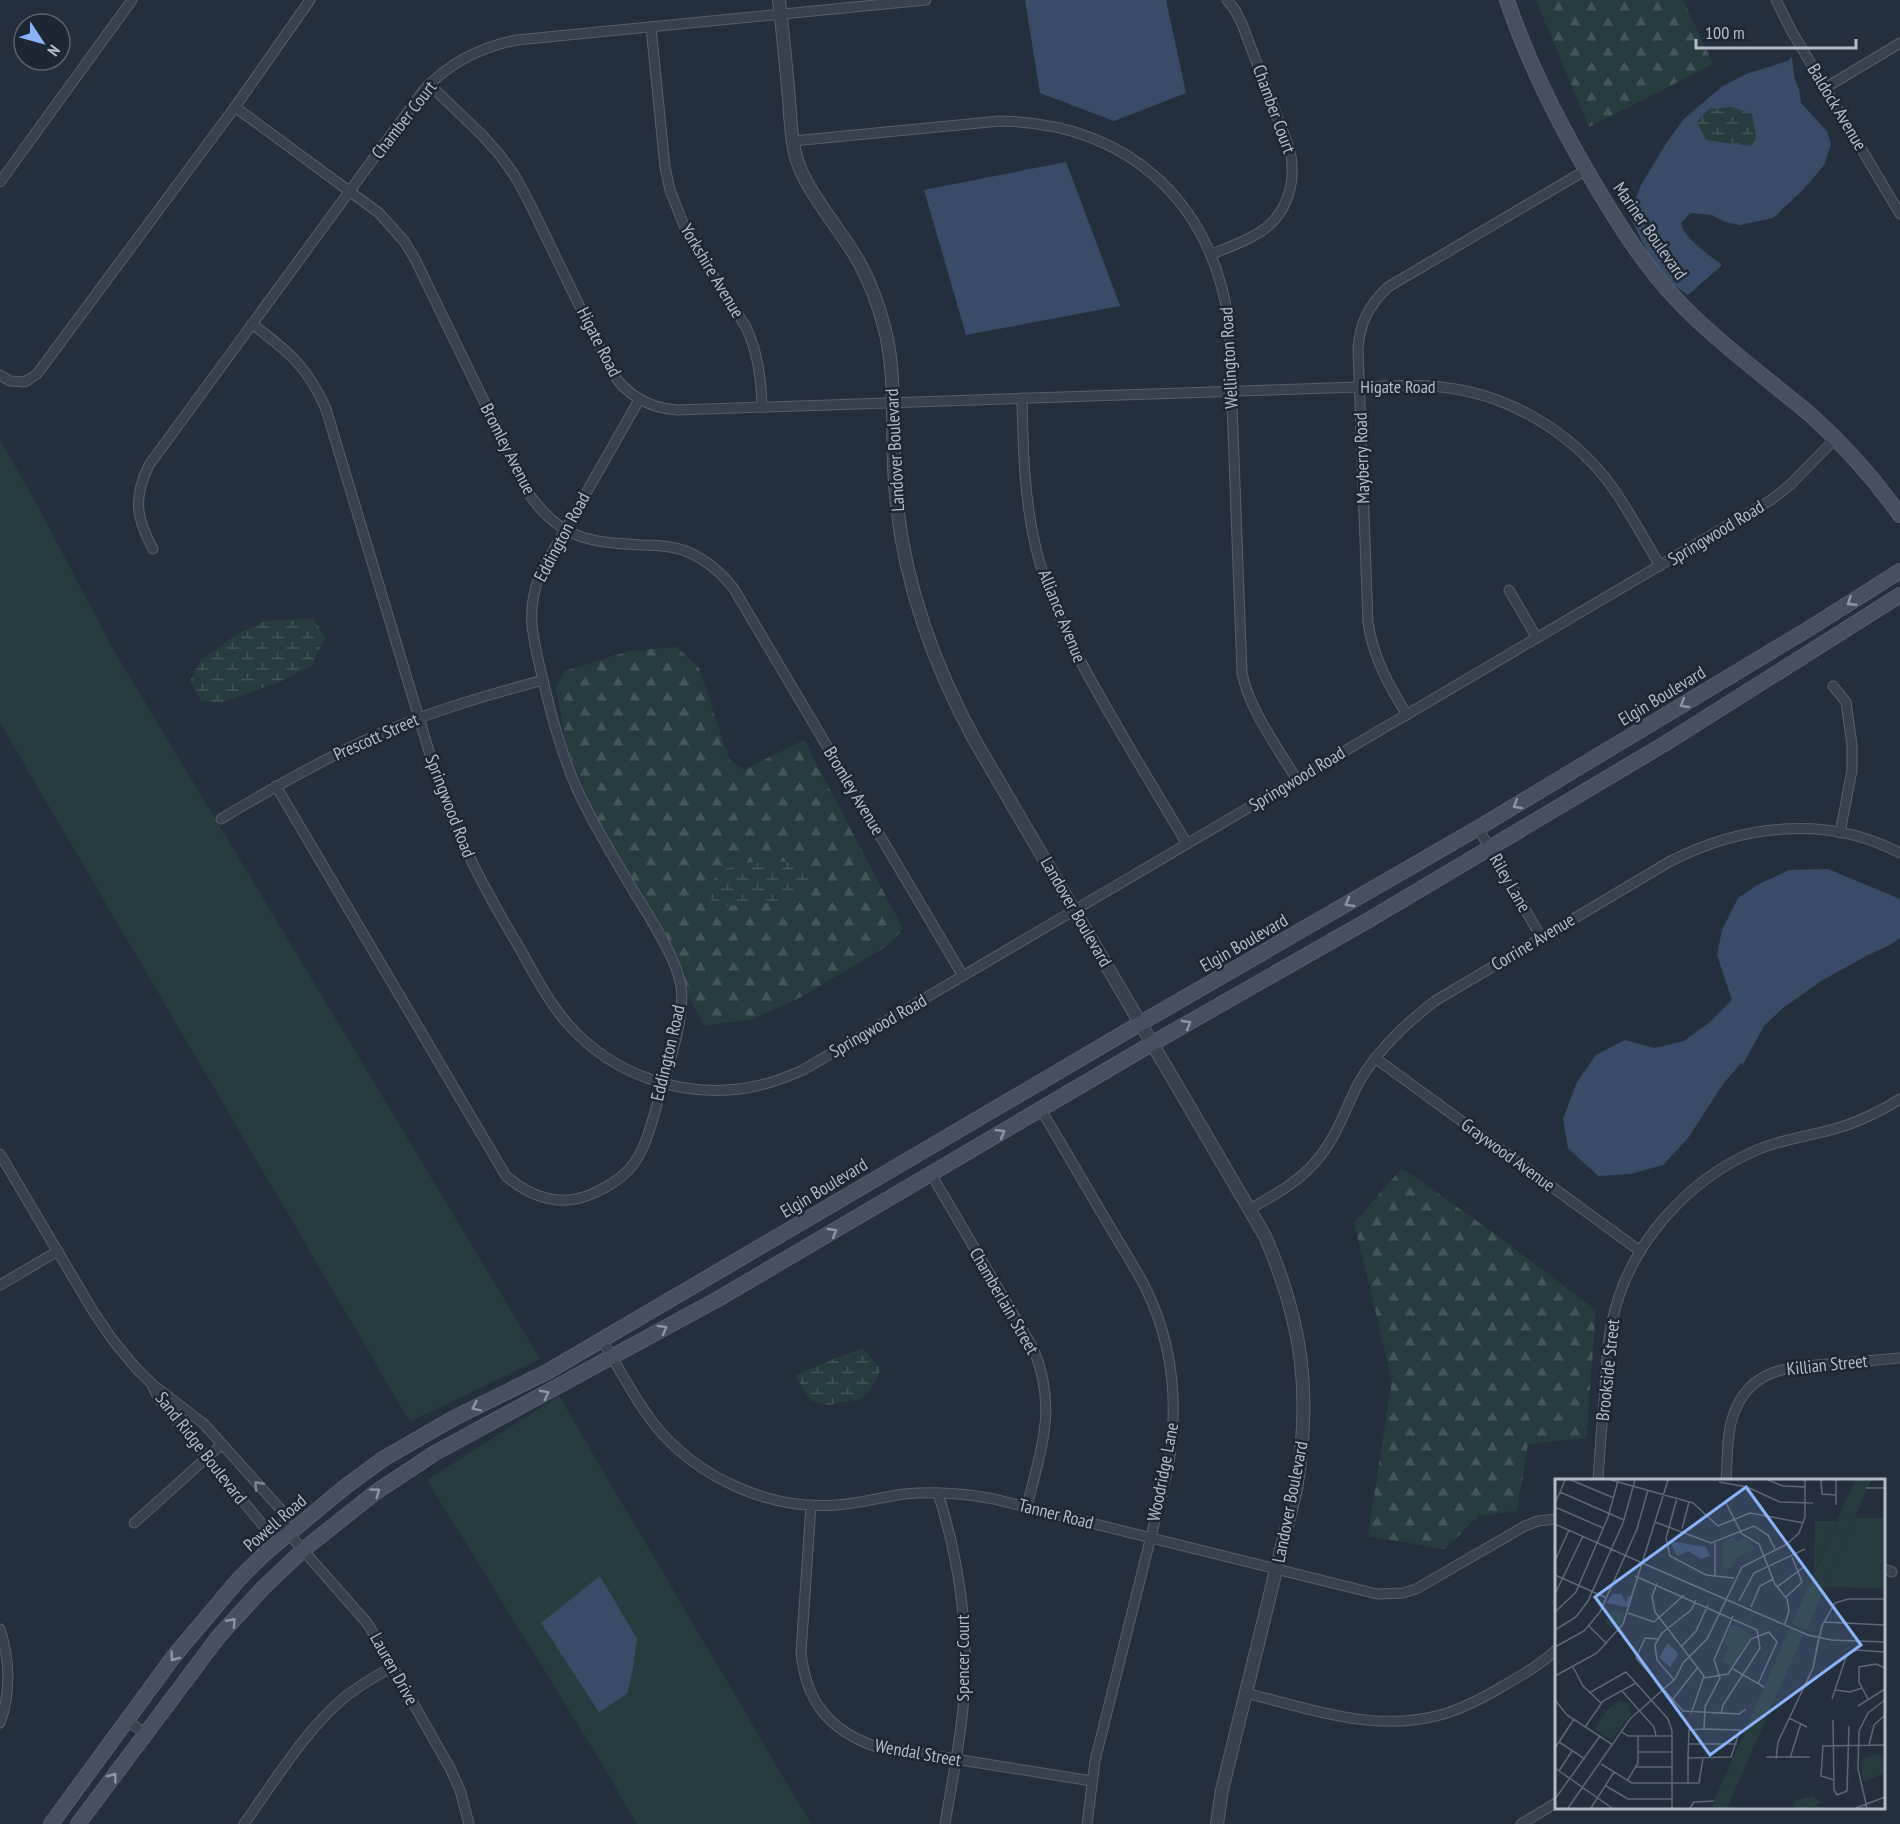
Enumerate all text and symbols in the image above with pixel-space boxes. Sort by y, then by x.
north arrow [12,12,72,72]
scale bar [1696,12,1856,50]
text: 100 m [1705,21,1745,44]
text: N [44,41,65,60]
street label: Baldock Avenue [1803,59,1872,154]
street label: Chamber Court [1248,61,1301,156]
street label: Chamber Court [366,76,441,163]
street label: Mariner Boulevard [1608,177,1692,284]
street label: Yorkshire Avenue [675,220,750,322]
street label: Higate Road [572,303,627,381]
street label: Wellington Road [1214,307,1243,409]
street label: Higate Road [1360,375,1436,398]
street label: Landover Boulevard [880,388,909,512]
street label: Bromley Avenue [476,399,541,498]
street label: Mayberry Road [1348,412,1375,504]
street label: Eddington Road [528,488,595,585]
street label: Springwood Road [1663,495,1768,570]
street label: Alliance Avenue [1033,566,1092,666]
one-way arrow [1847,595,1857,607]
street label: Elgin Boulevard [1614,661,1710,731]
one-way arrow [1680,697,1690,708]
street label: Prescott Street [330,708,422,766]
street label: Springwood Road [1244,741,1349,816]
street label: Bromley Avenue [819,742,890,839]
street label: Springwood Road [420,751,481,861]
one-way arrow [1513,797,1523,809]
street label: Riley Lane [1485,849,1536,916]
street label: Landover Boulevard [1036,853,1117,971]
one-way arrow [1345,895,1355,907]
street label: Elgin Boulevard [1196,908,1292,977]
street label: Corrine Avenue [1487,908,1579,976]
street label: Springwood Road [825,989,930,1063]
street label: Eddington Road [645,1003,690,1103]
one-way arrow [1181,1020,1191,1031]
street label: Graywood Avenue [1457,1113,1560,1196]
one-way arrow [995,1129,1005,1141]
street label: Elgin Boulevard [776,1153,872,1223]
one-way arrow [826,1228,837,1239]
street label: Chamberlain Street [965,1243,1044,1358]
street label: Brookside Street [1591,1318,1624,1422]
one-way arrow [657,1325,667,1336]
street label: Killian Street [1785,1349,1869,1380]
street label: Sand Ridge Boulevard [150,1387,252,1508]
one-way arrow [538,1390,549,1401]
one-way arrow [472,1400,483,1412]
street label: Woodridge Lane [1142,1421,1183,1523]
street label: Landover Boulevard [1266,1439,1313,1565]
inset map [1555,1479,1885,1809]
one-way arrow [255,1481,266,1492]
street label: Powell Road [238,1489,311,1556]
one-way arrow [370,1489,381,1500]
street label: Tanner Road [1016,1493,1096,1534]
street label: Spencer Court [951,1615,974,1701]
one-way arrow [225,1619,236,1629]
street label: Lauren Drive [365,1629,424,1709]
one-way arrow [170,1650,181,1661]
street label: Wendal Street [873,1734,963,1771]
one-way arrow [106,1772,117,1783]

